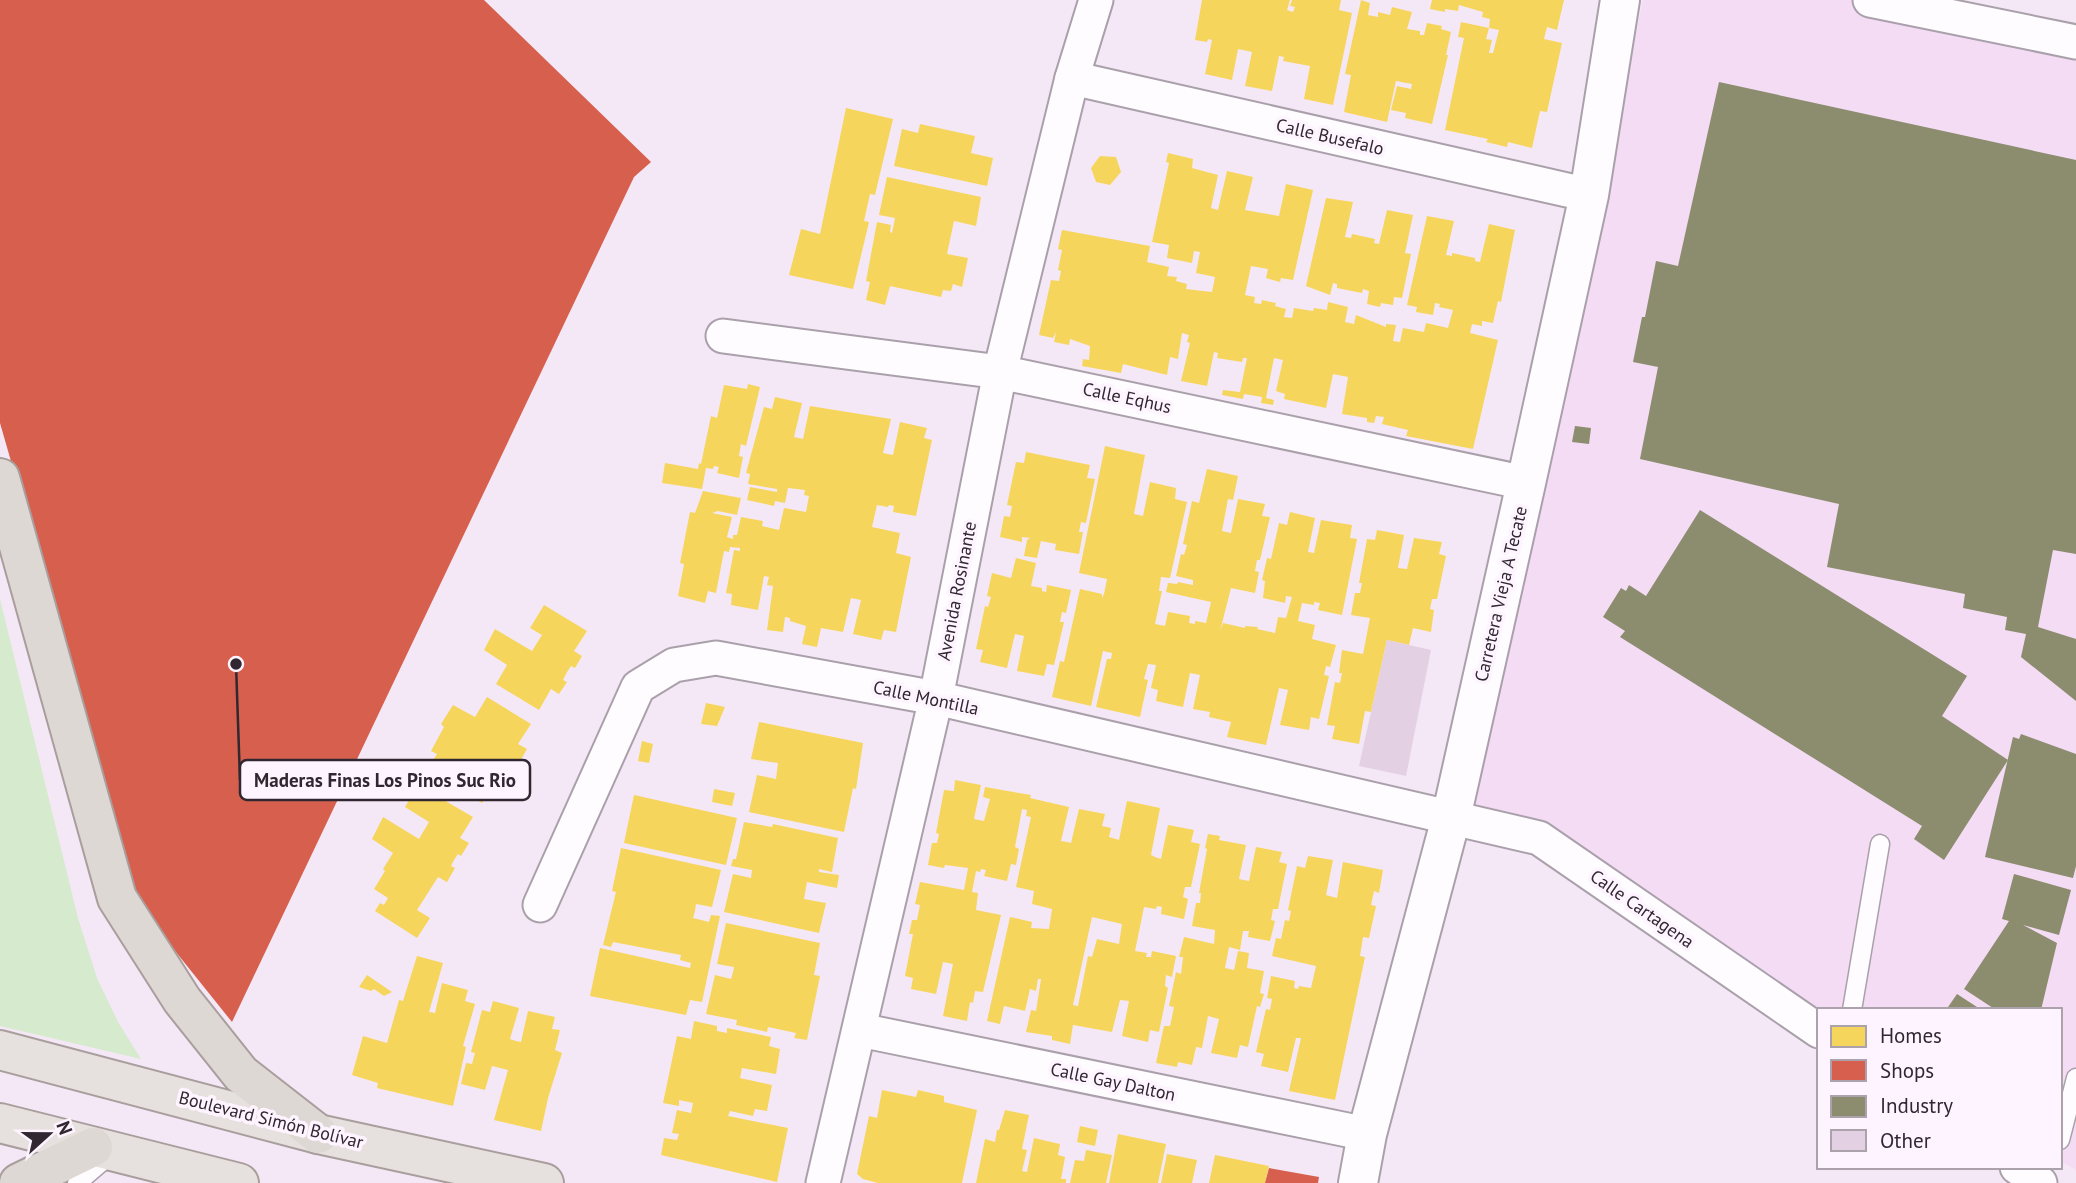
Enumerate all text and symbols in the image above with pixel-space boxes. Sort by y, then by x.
street label: Calle Busefalo [1274,113,1386,160]
street label: Calle Eqhus [1081,377,1173,418]
street label: Carretera Vieja A Tecate [1469,504,1532,684]
street label: Avenida Rosinante [932,519,981,662]
street label: Calle Montilla [871,675,981,720]
callout: Maderas Finas Los Pinos Suc Rio [240,760,530,800]
text: Maderas Finas Los Pinos Suc Rio [254,768,516,792]
street label: Calle Cartagena [1586,864,1699,953]
legend [1817,1008,2062,1169]
text: Homes [1880,1022,1942,1049]
street label: Calle Gay Dalton [1048,1057,1178,1106]
text: Shops [1880,1057,1934,1084]
street label: Boulevard Simón Bolívar [176,1085,366,1154]
text: Industry [1880,1092,1953,1119]
north arrow [14,1099,84,1169]
text: N [51,1118,78,1138]
text: Other [1880,1127,1931,1154]

